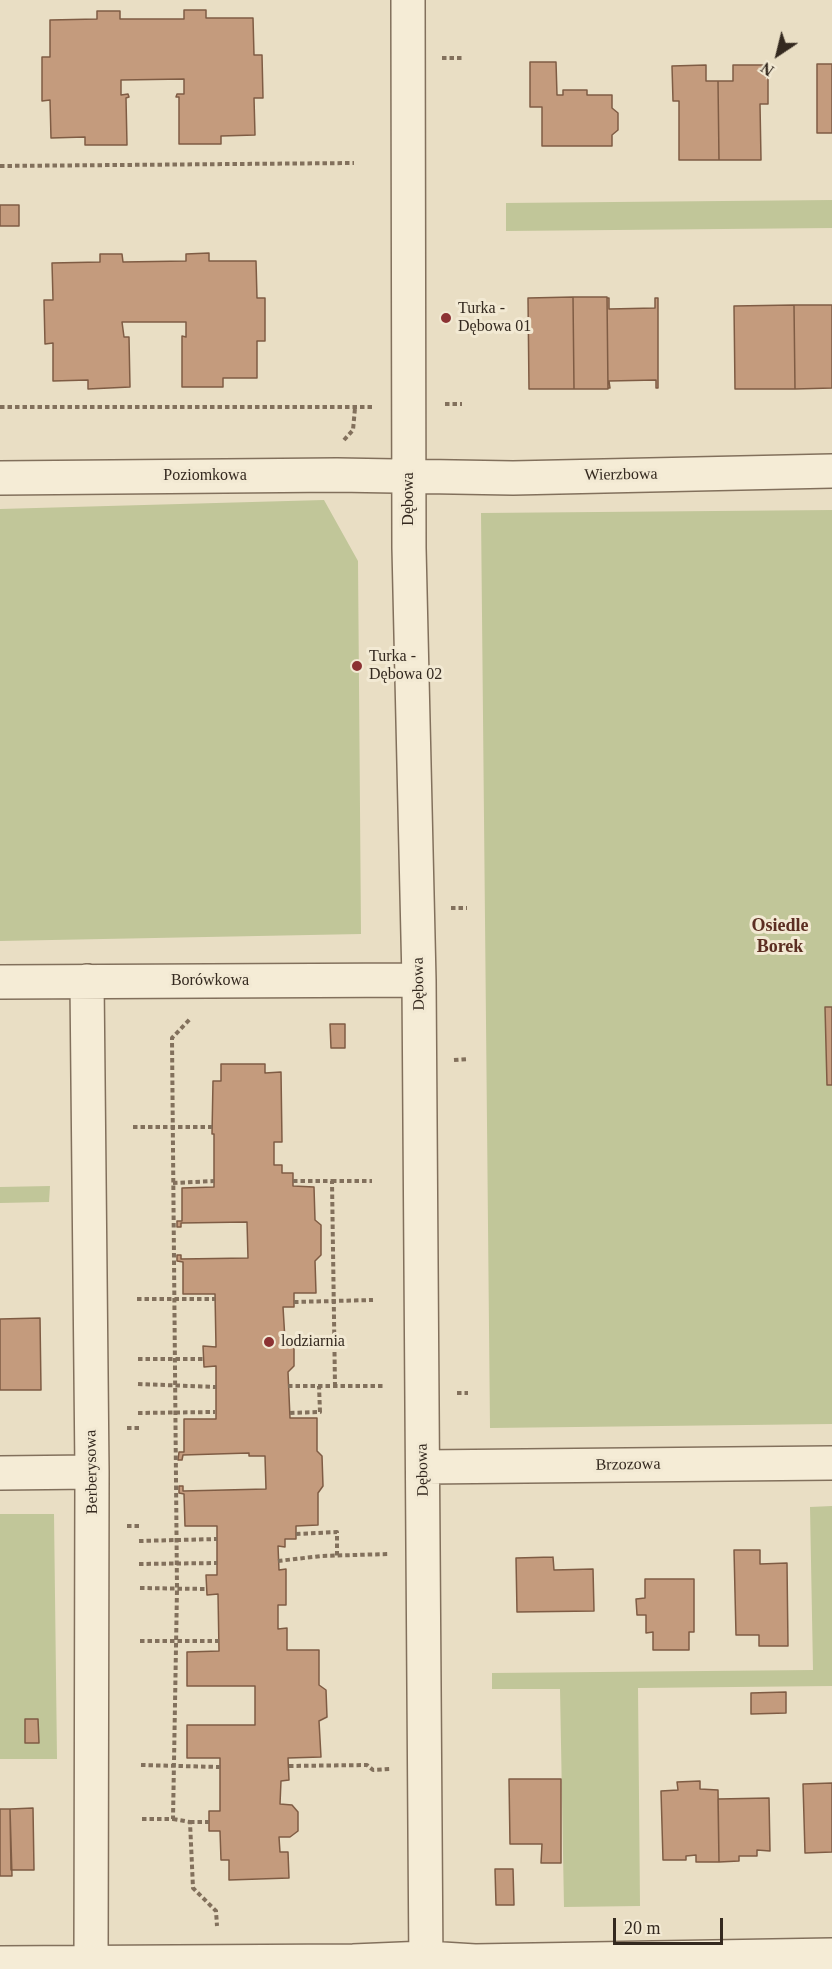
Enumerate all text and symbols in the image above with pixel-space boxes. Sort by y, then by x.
north arrow [748,24,808,84]
text: N [758,59,777,79]
place label: Turka - Dębowa 01 [458,299,531,337]
marker: Turka - Dębowa 01 [439,311,453,325]
street label: Wierzbowa [584,465,658,485]
street label: Poziomkowa [163,466,247,486]
street label: Dębowa [399,472,419,526]
place label: Turka - Dębowa 02 [369,647,442,685]
marker: Turka - Dębowa 02 [350,659,364,673]
district label: Osiedle Borek [752,915,808,958]
street label: Dębowa [409,957,429,1011]
street label: Borówkowa [171,971,249,991]
place label: lodziarnia [281,1332,345,1352]
marker: lodziarnia [262,1335,276,1349]
street label: Berberysowa [82,1430,102,1514]
street label: Dębowa [413,1443,433,1497]
street label: Brzozowa [595,1455,661,1475]
scale bar [616,1906,726,1944]
text: 20 m [624,1918,661,1938]

